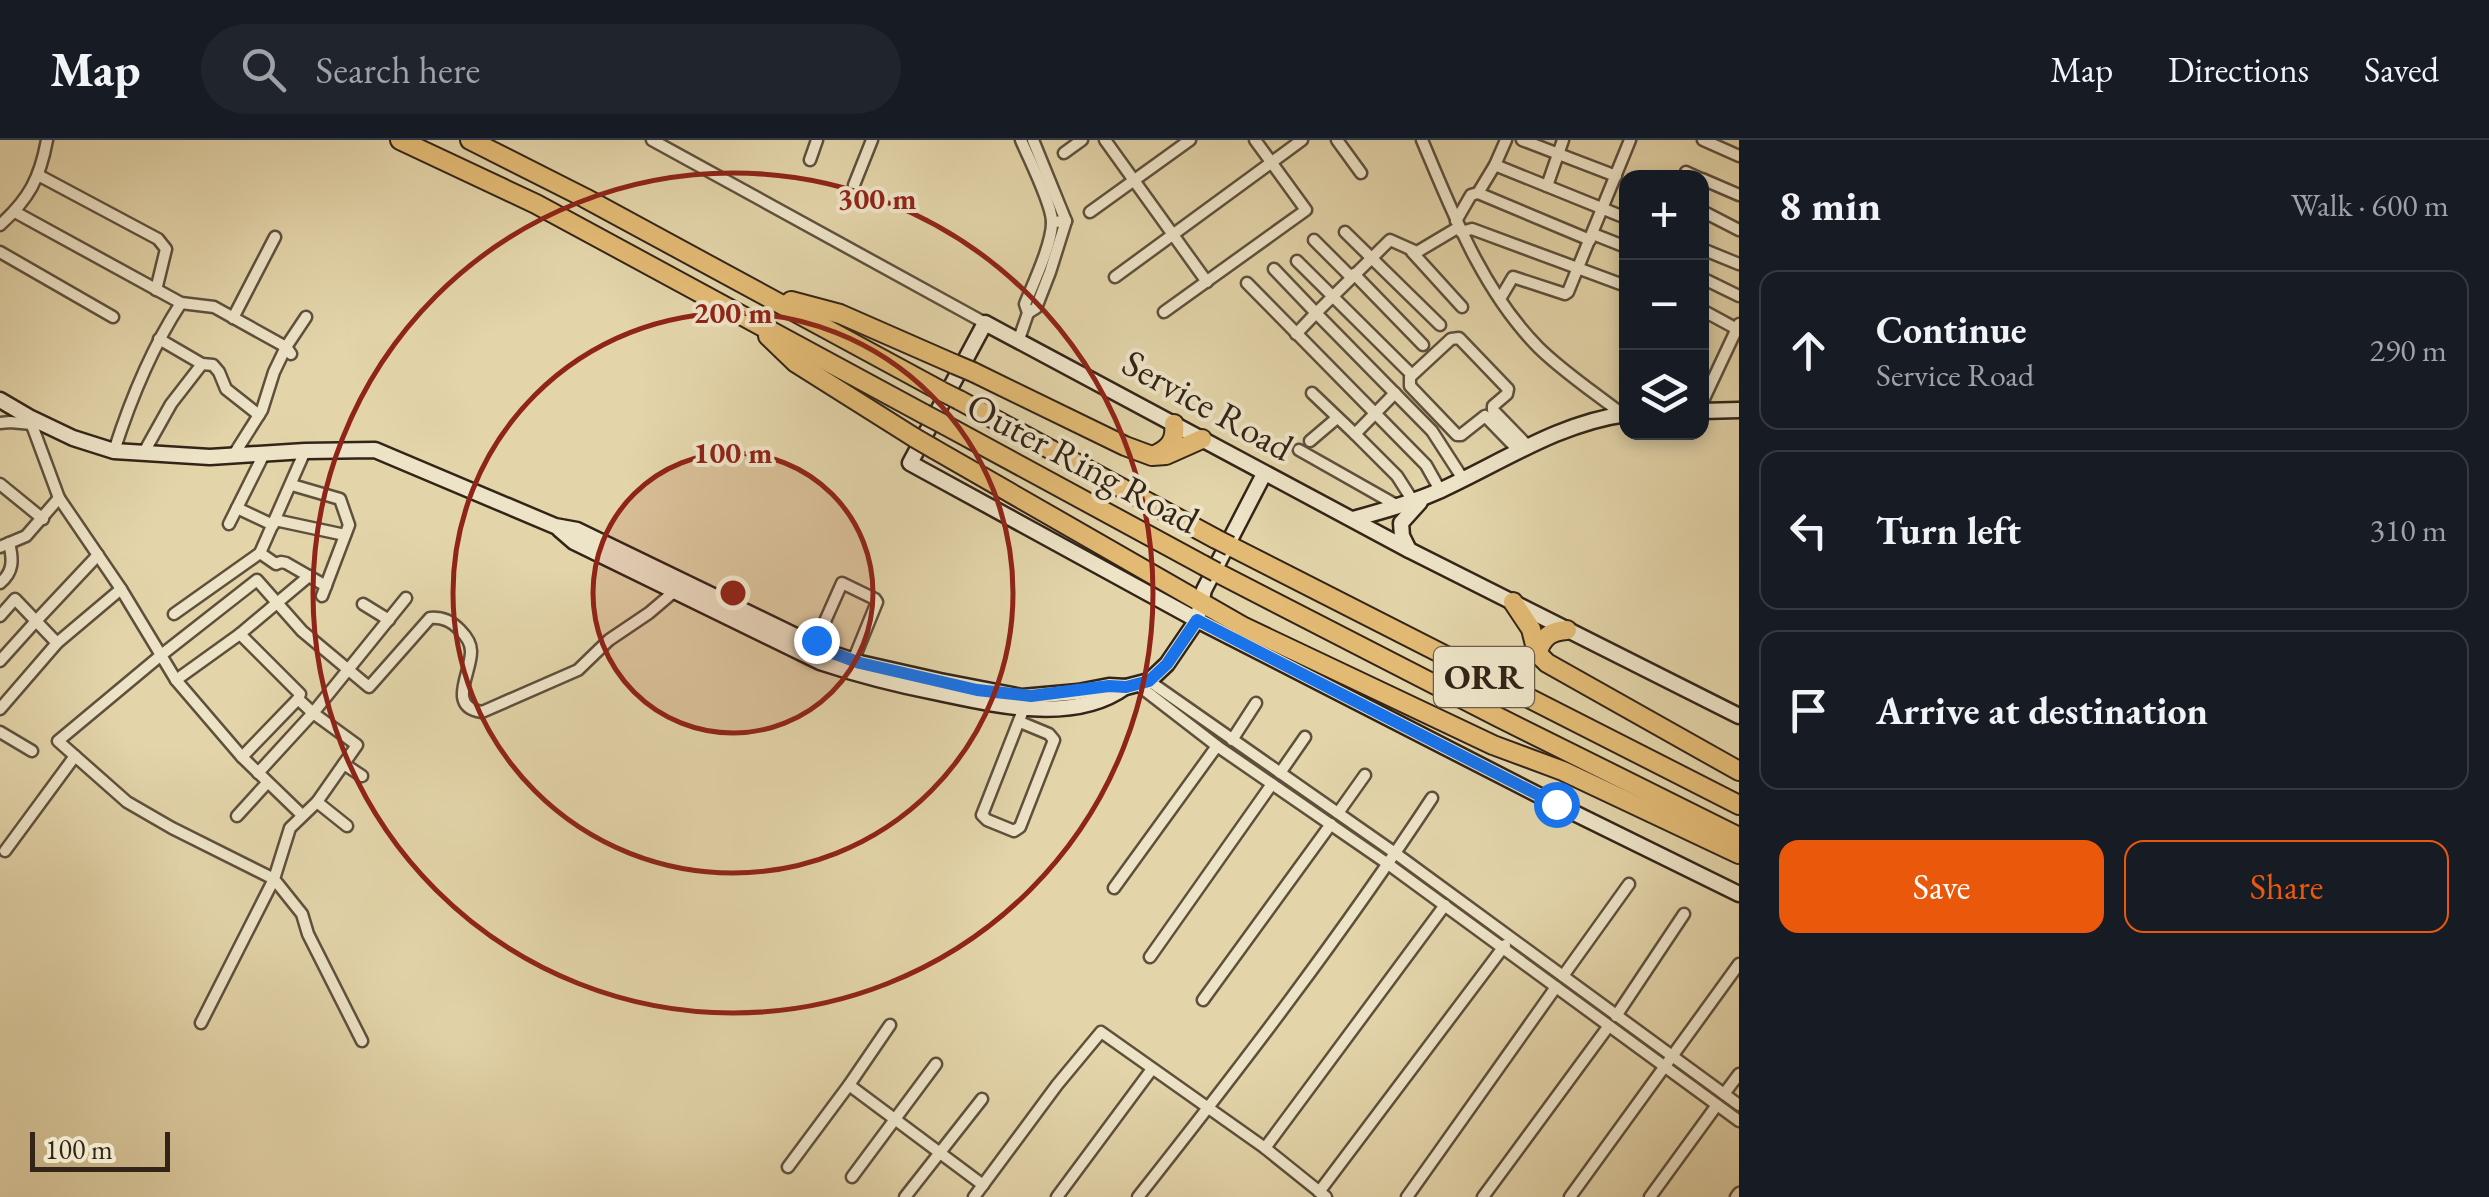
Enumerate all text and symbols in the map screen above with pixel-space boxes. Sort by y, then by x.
search box [201,24,901,114]
text: Map [50,38,141,100]
icon: search [236,42,291,97]
text: Search here [316,45,480,94]
text: Map [2050,47,2113,92]
text: Directions [2168,47,2309,92]
text: Saved [2364,47,2439,92]
map controls [1619,170,1709,440]
button: + [1619,170,1709,260]
text: 8 min [1779,178,1881,233]
text: 300 m [838,179,916,218]
text: Walk · 600 m [2291,184,2449,226]
button: − [1619,260,1709,350]
text: 200 m [694,293,772,332]
text: Continue [1876,305,2027,354]
icon: ahead [1781,323,1836,378]
text: 290 m [2370,329,2447,371]
street label: Service Road [1114,338,1303,472]
button: layers [1619,350,1709,440]
text: Service Road [1876,354,2034,396]
street label: Outer Ring Road [959,381,1209,545]
text: 100 m [694,433,772,472]
icon: left [1781,503,1836,558]
text: Turn left [1876,506,2021,555]
text: 310 m [2370,509,2447,551]
centre of rings [715,575,751,611]
route end [794,618,840,664]
road number: ORR [1434,647,1534,707]
icon: arrive [1781,683,1836,738]
text: Arrive at destination [1876,686,2208,735]
route start [1534,782,1580,828]
button: Save [1779,840,2104,933]
button: Share [2124,840,2449,933]
scale bar [30,1127,170,1172]
text: 100 m [45,1131,113,1167]

